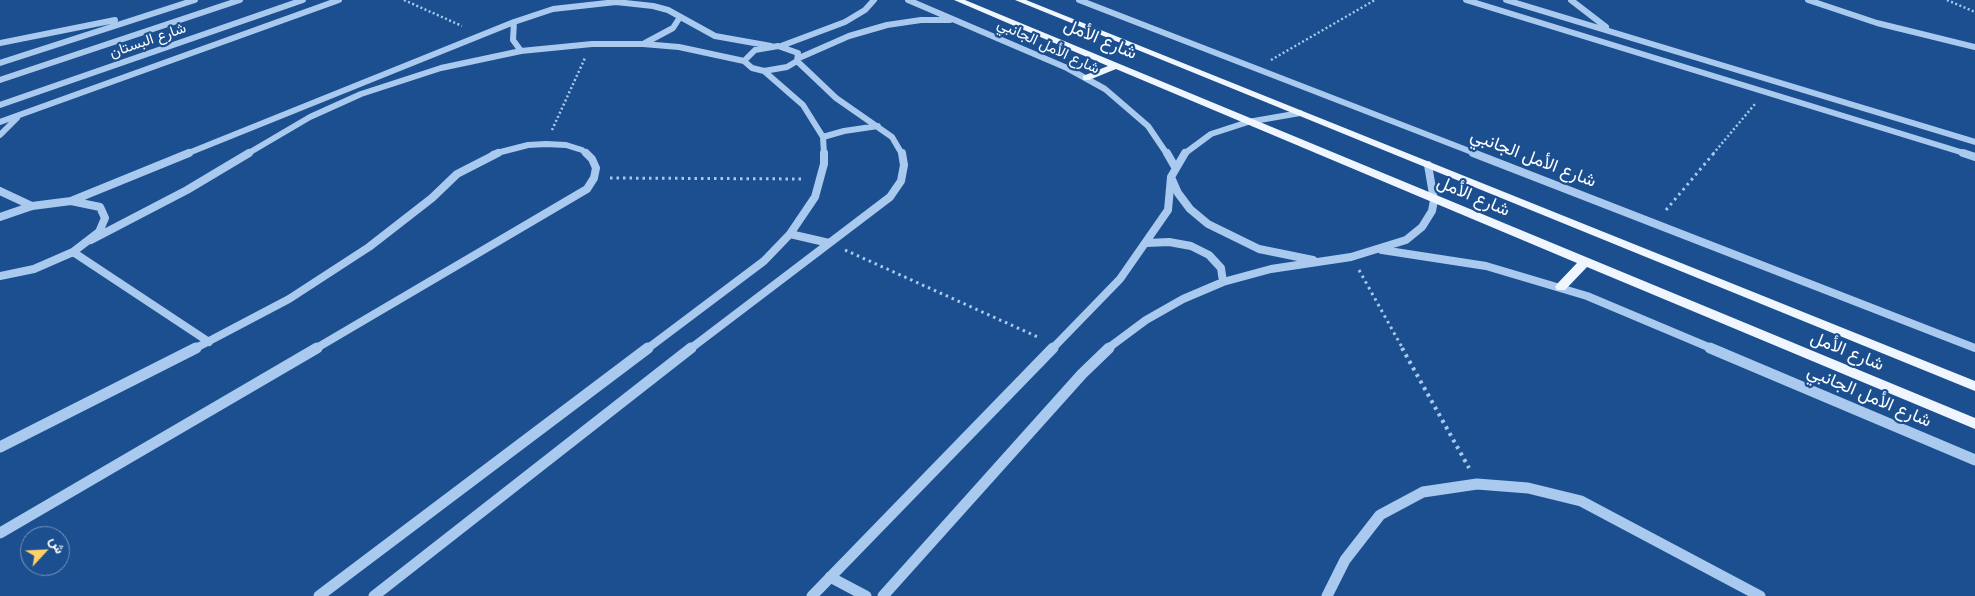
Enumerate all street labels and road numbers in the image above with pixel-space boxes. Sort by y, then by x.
street label: شارع الأمل الجانبي [994,15,1102,79]
street label: شارع الأمل [1060,15,1140,65]
street label: شارع البستان [107,20,189,62]
street label: شارع الأمل الجانبي [1467,125,1599,193]
street label: شارع الأمل [1433,172,1513,222]
street label: شارع الأمل [1807,328,1887,376]
street label: شارع الأمل الجانبي [1804,361,1934,433]

